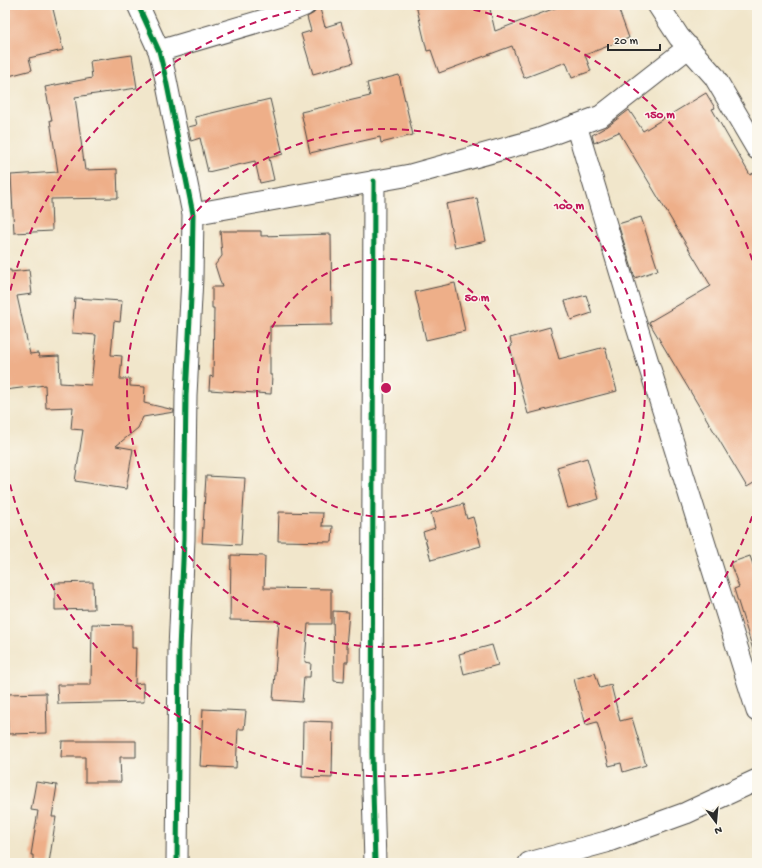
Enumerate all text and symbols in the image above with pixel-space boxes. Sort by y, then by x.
scale bar [608,26,660,52]
text: 20 m [614,35,639,49]
text: 150 m [644,109,675,123]
text: 100 m [553,200,584,214]
text: 50 m [465,292,490,306]
centre of rings [379,381,393,395]
north arrow [696,802,736,842]
text: N [713,823,723,836]

